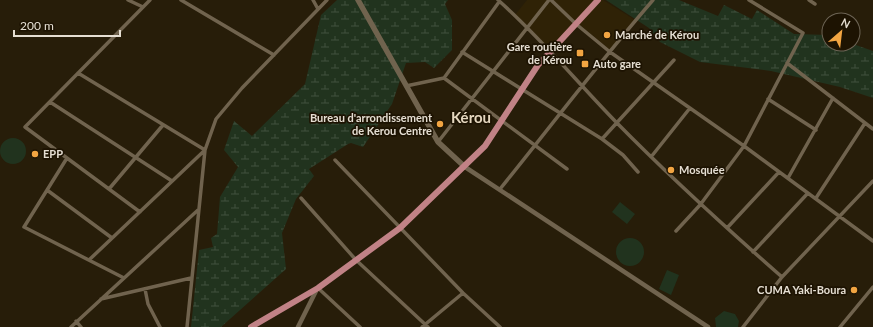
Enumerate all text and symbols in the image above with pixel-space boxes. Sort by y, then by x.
scale bar [14,12,120,38]
north arrow [821,12,861,52]
text: N [839,15,853,30]
text: 200 m [20,18,54,33]
place label: Marché de Kérou [615,28,699,41]
marker: Marché de Kérou [602,30,612,40]
place label: Gare routière de Kérou [507,40,572,66]
marker: Gare routière de Kérou [575,48,585,58]
place label: Auto gare [592,57,641,70]
marker: Auto gare [580,59,590,69]
district label: Kérou [451,108,491,126]
place label: Bureau d'arrondissement de Kerou Centre [310,111,433,137]
marker: Bureau d'arrondissement de Kerou Centre [435,119,445,129]
place label: EPP [43,147,63,160]
marker: EPP [30,149,40,159]
place label: Mosquée [679,163,725,176]
marker: Mosquée [666,165,676,175]
place label: CUMA Yaki-Boura [757,283,846,296]
marker: CUMA Yaki-Boura [849,285,859,295]

